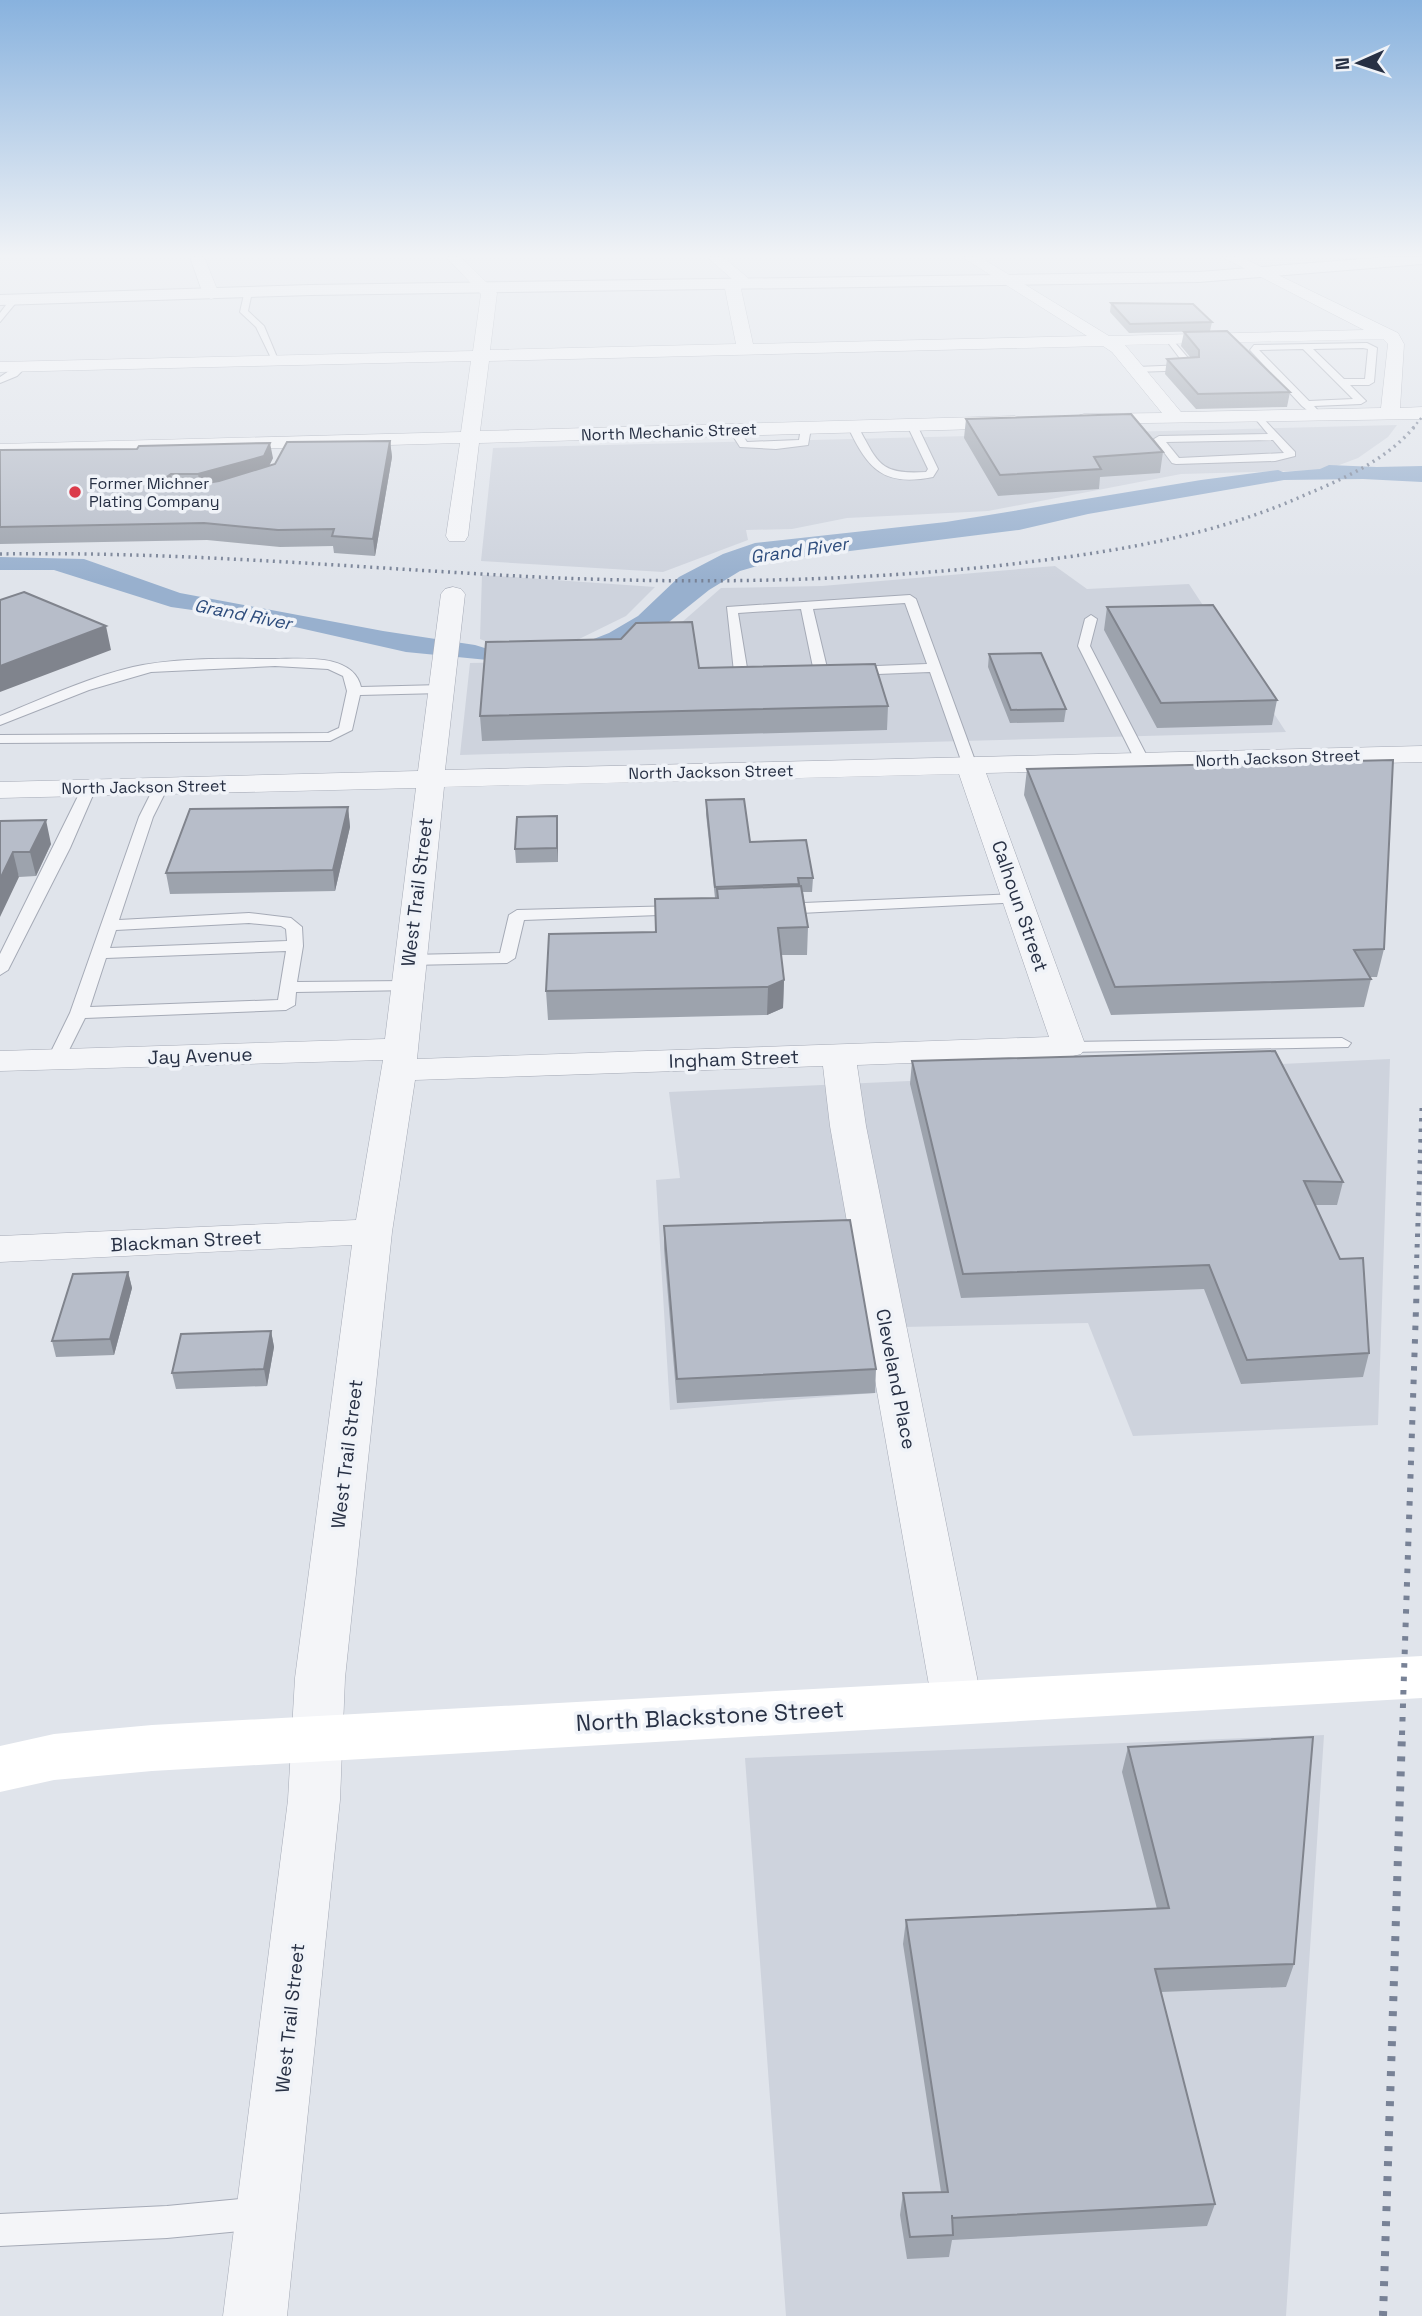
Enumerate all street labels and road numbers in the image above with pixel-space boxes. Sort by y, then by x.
street label: North Mechanic Street [581,418,757,446]
street label: North Jackson Street [1195,745,1361,771]
street label: North Jackson Street [628,760,794,784]
street label: North Jackson Street [61,775,227,799]
street label: West Trail Street [395,816,439,968]
street label: Calhoun Street [986,837,1054,975]
street label: Jay Avenue [147,1042,253,1070]
street label: Ingham Street [668,1044,800,1074]
street label: Blackman Street [110,1225,262,1257]
street label: Cleveland Place [870,1307,922,1451]
street label: West Trail Street [325,1378,369,1530]
street label: North Blackstone Street [575,1694,845,1738]
street label: West Trail Street [270,1942,310,2094]

